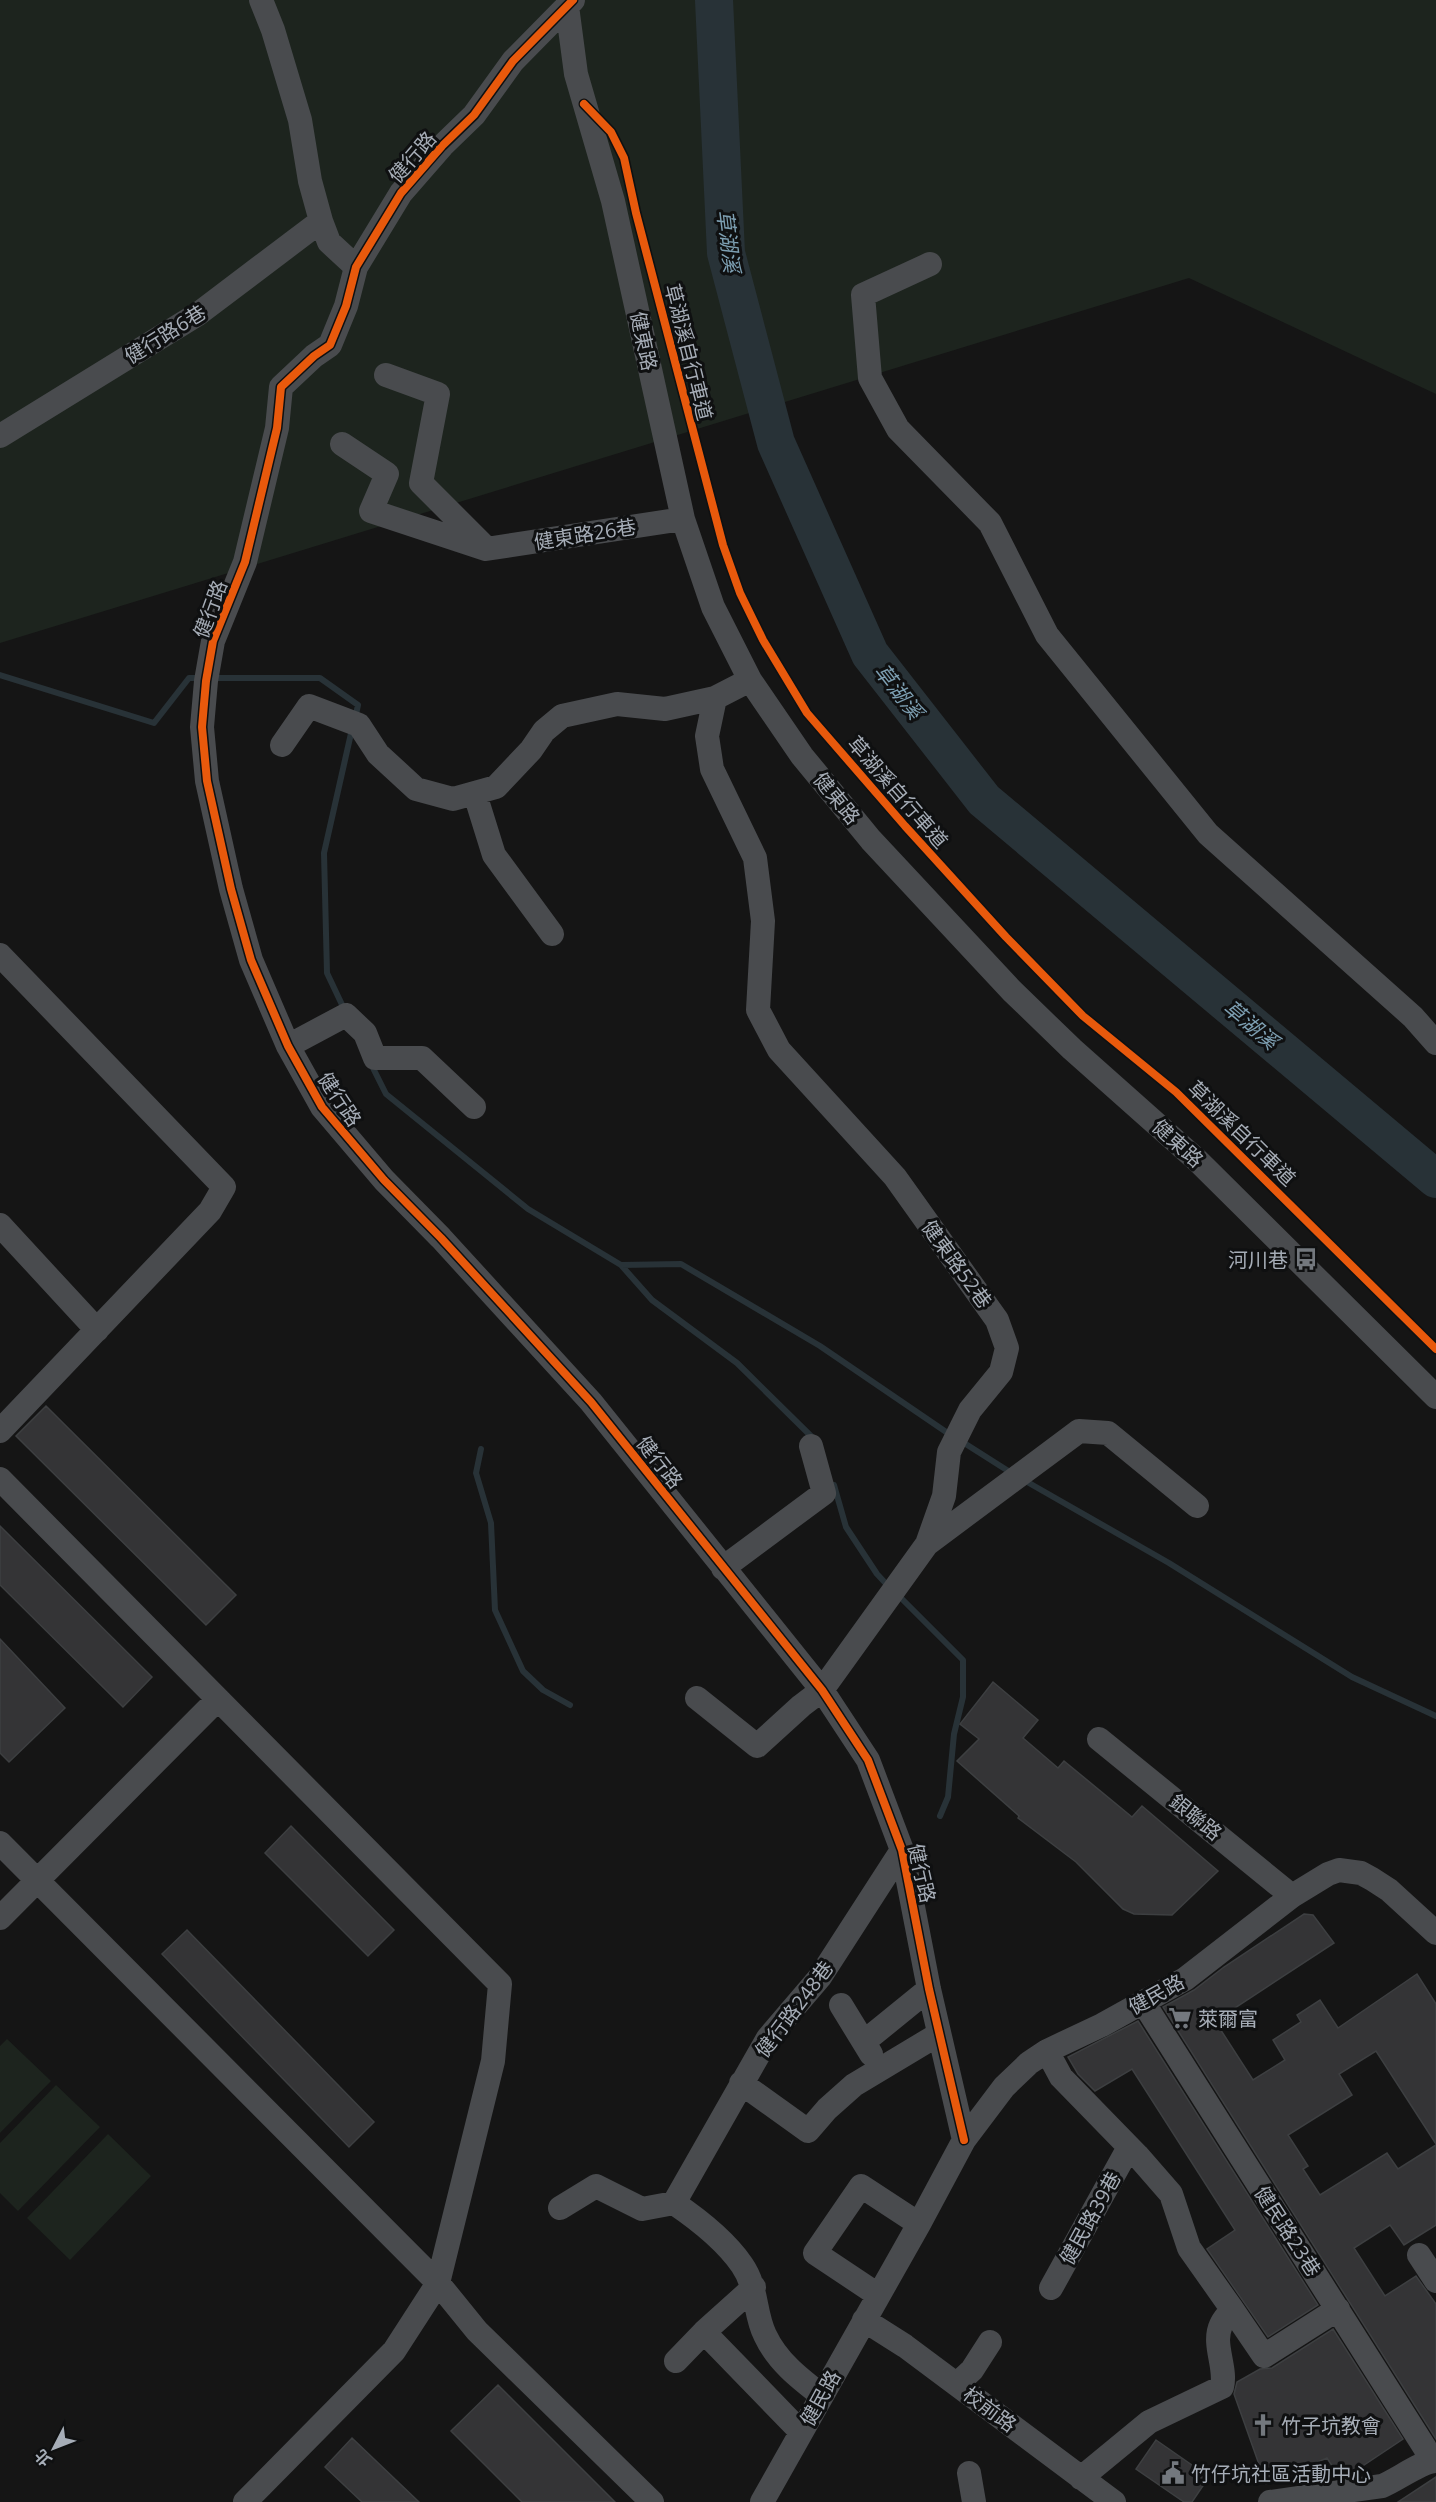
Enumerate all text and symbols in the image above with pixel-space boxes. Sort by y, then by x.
street label: 健行路 [382,126,442,188]
water label: 草湖溪 [711,208,747,277]
street label: 草湖溪自行車道 [659,281,719,423]
street label: 健行路6巷 [119,298,211,370]
street label: 健東路 [625,309,663,373]
street label: 健東路26巷 [532,513,638,555]
street label: 健行路 [187,576,233,642]
water label: 草湖溪 [869,658,931,727]
street label: 草湖溪自行車道 [842,730,954,854]
street label: 健東路 [808,766,866,830]
water label: 草湖溪 [1218,993,1286,1057]
street label: 健行路 [312,1067,368,1131]
street label: 草湖溪自行車道 [1182,1075,1302,1191]
street label: 健東路 [1147,1113,1209,1173]
street label: 健東路52巷 [916,1214,998,1314]
place label: 河川巷 [1228,1246,1288,1273]
bus stop icon: 河川巷 [1293,1246,1319,1272]
street label: 健行路 [631,1430,689,1494]
street label: 銀聯路 [1164,1788,1228,1846]
street label: 健行路 [902,1841,942,1905]
street label: 健行路248巷 [749,1955,839,2063]
street label: 健民路 [1123,1968,1189,2020]
supermarket icon: 萊爾富 [1167,2005,1193,2031]
place label: 萊爾富 [1198,2005,1258,2032]
street label: 健民路39巷 [1053,2166,1127,2270]
street label: 健民路23巷 [1249,2181,1327,2281]
street label: 健民路 [794,2365,846,2431]
street label: 校前路 [958,2380,1022,2438]
church icon: 竹子坑教會 [1250,2412,1276,2438]
place label: 竹子坑教會 [1281,2412,1381,2439]
north arrow [24,2418,84,2478]
text: 北 [29,2445,56,2471]
public building icon: 竹仔坑社區活動中心 [1160,2460,1186,2486]
place label: 竹仔坑社區活動中心 [1191,2460,1371,2487]

